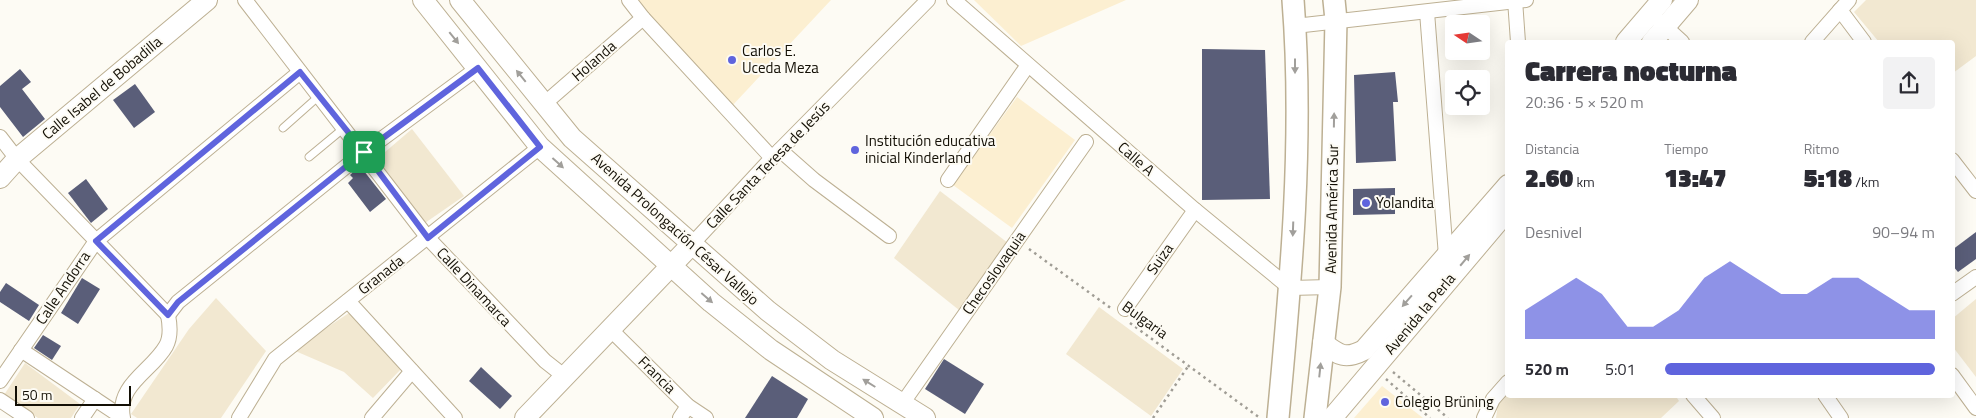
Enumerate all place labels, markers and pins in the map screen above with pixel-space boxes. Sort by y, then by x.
place label: Carlos E. Uceda Meza [742,39,819,79]
marker: Carlos E. Uceda Meza [726,54,738,66]
place label: Institución educativa inicial Kinderland [865,129,996,169]
pin [343,131,385,173]
marker: Institución educativa inicial Kinderland [849,144,861,156]
place label: Yolandita [1376,191,1434,214]
marker: Yolandita [1360,197,1372,209]
place label: Colegio Brüning [1395,390,1494,413]
marker: Colegio Brüning [1379,396,1391,408]

